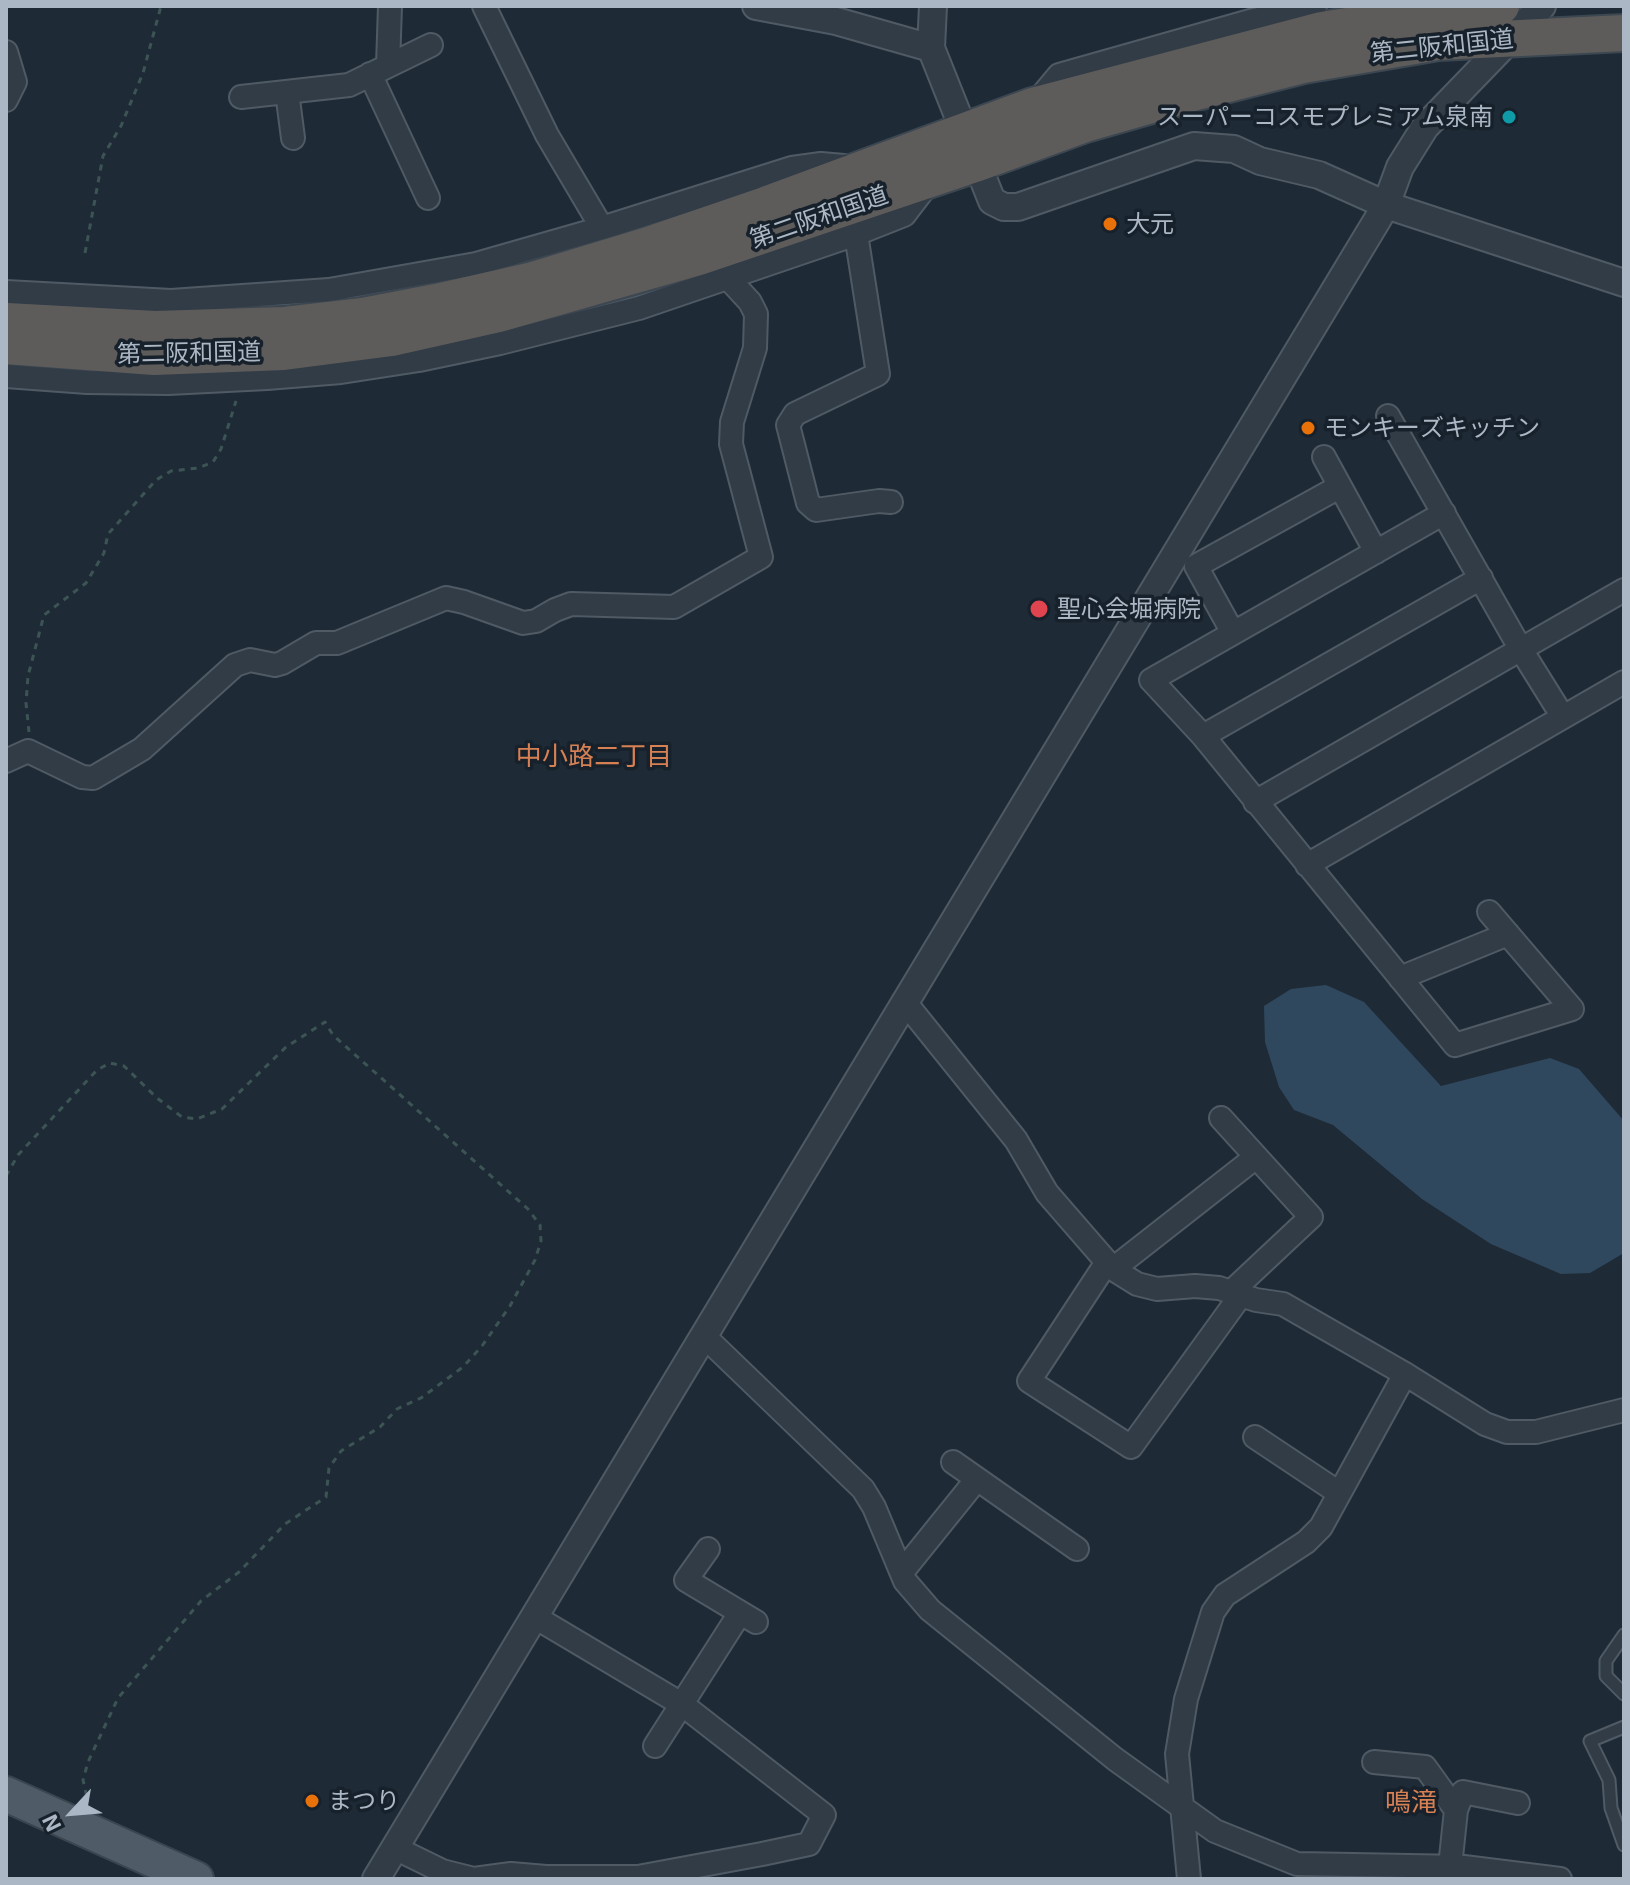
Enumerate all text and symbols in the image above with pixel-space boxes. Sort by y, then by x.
street label: 第二阪和国道 [1369,24,1515,68]
place label: スーパーコスモプレミアム泉南 [1157,103,1493,131]
marker: スーパーコスモプレミアム泉南 [1500,108,1518,126]
street label: 第二阪和国道 [746,180,892,254]
place label: 大元 [1126,210,1174,238]
marker: 大元 [1101,215,1119,233]
street label: 第二阪和国道 [117,337,261,369]
place label: モンキーズキッチン [1324,414,1540,442]
marker: モンキーズキッチン [1299,419,1317,437]
place label: 聖心会堀病院 [1057,595,1201,623]
marker: 聖心会堀病院 [1028,598,1050,620]
district label: 中小路二丁目 [516,740,672,772]
north arrow [32,1773,112,1853]
district label: 鳴滝 [1385,1786,1437,1818]
place label: まつり [328,1787,400,1815]
marker: まつり [303,1792,321,1810]
text: N [35,1811,66,1836]

